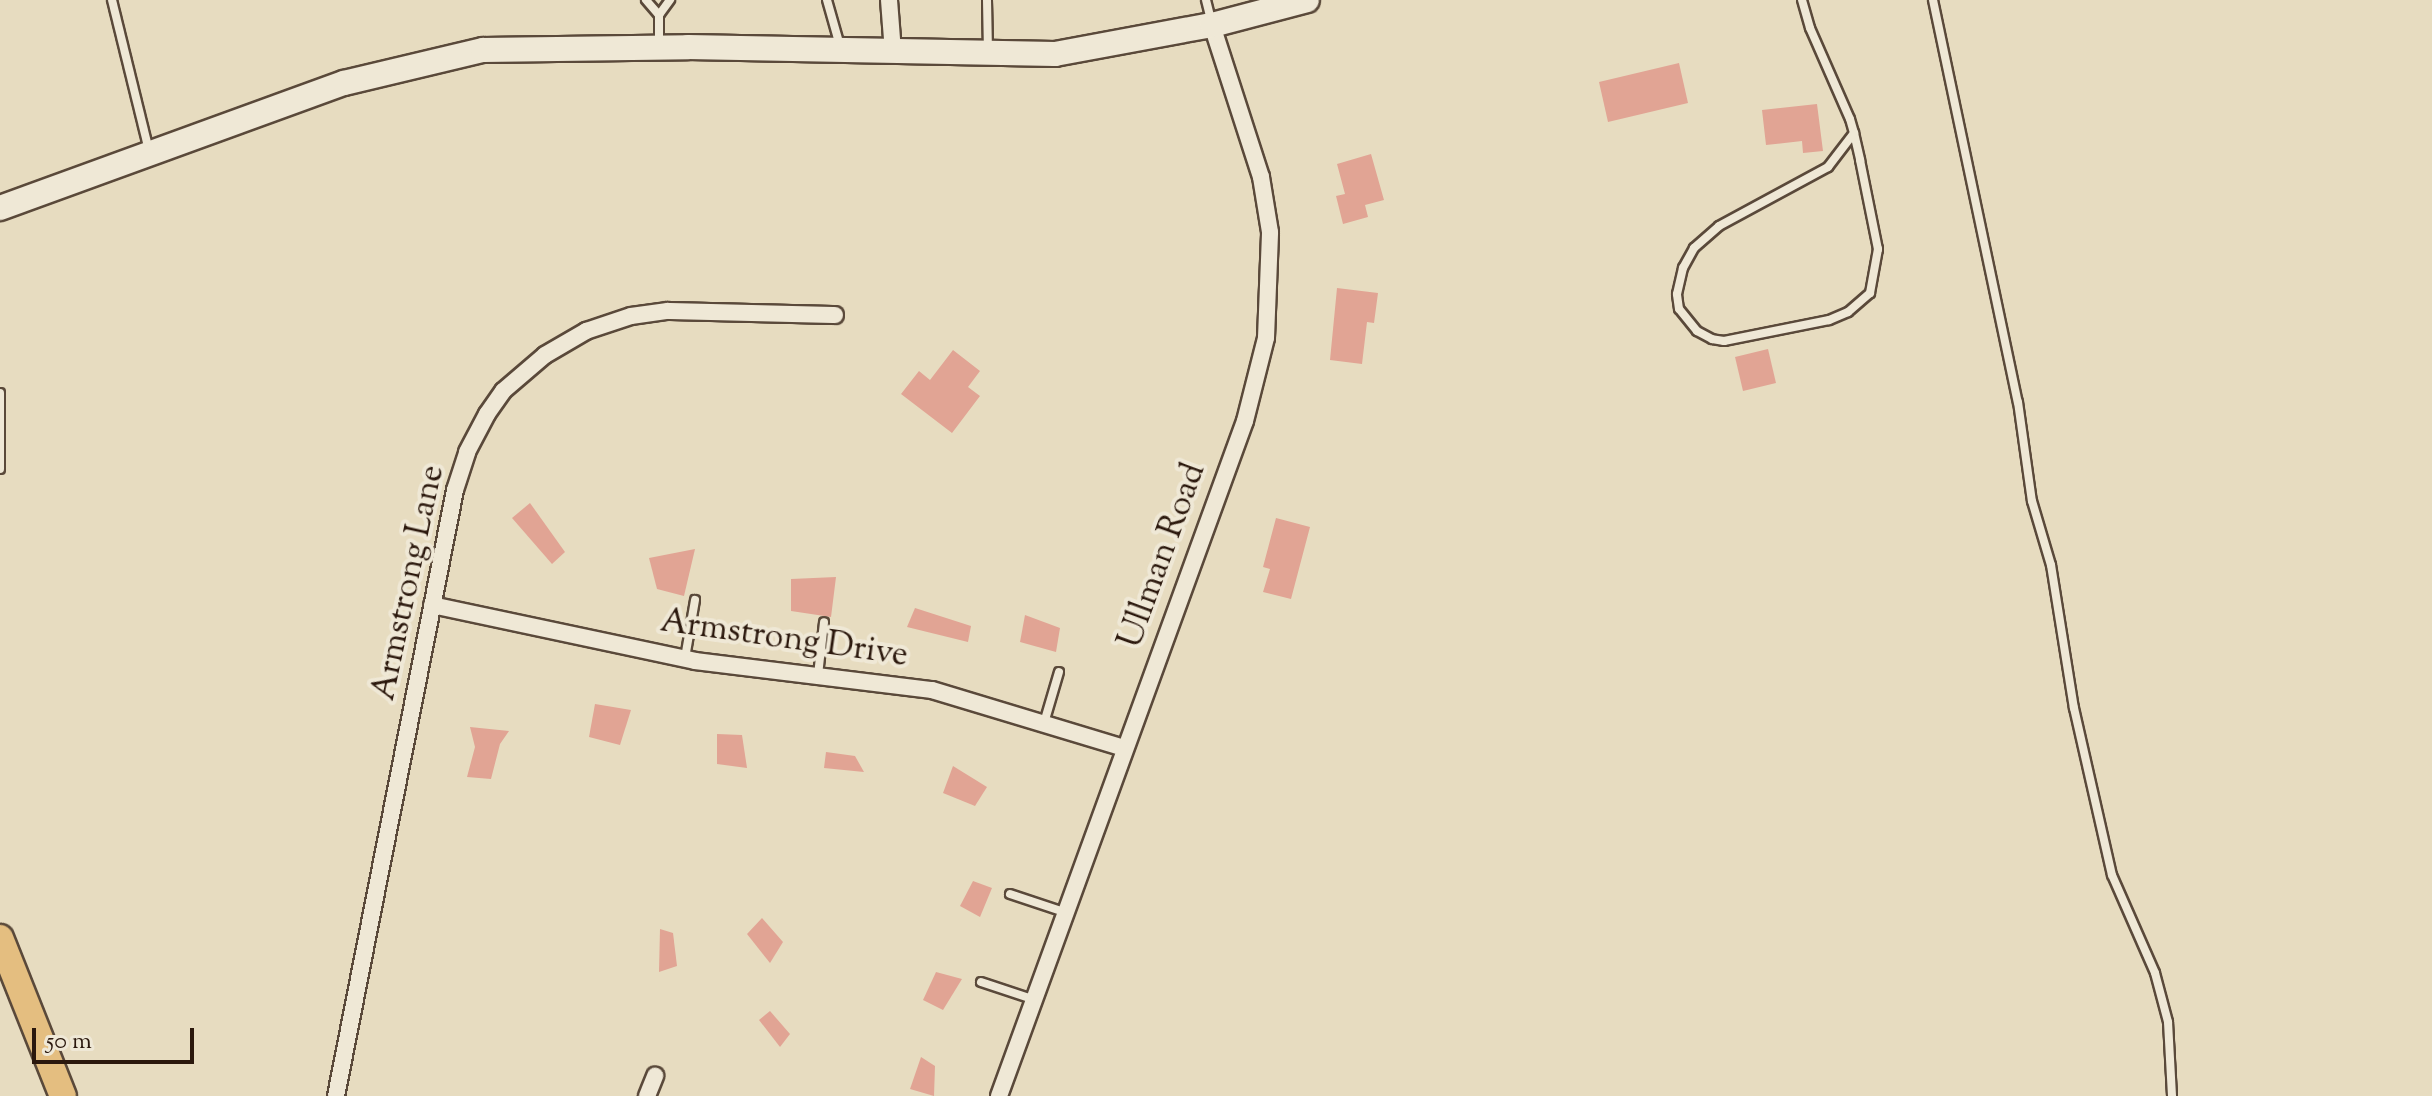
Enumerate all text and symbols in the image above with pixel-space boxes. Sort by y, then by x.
street label: Ullman Road [1111,458,1215,654]
street label: Armstrong Lane [364,462,454,704]
street label: Armstrong Drive [658,601,910,677]
scale bar [36,1012,198,1062]
text: 50 m [46,1025,92,1059]

